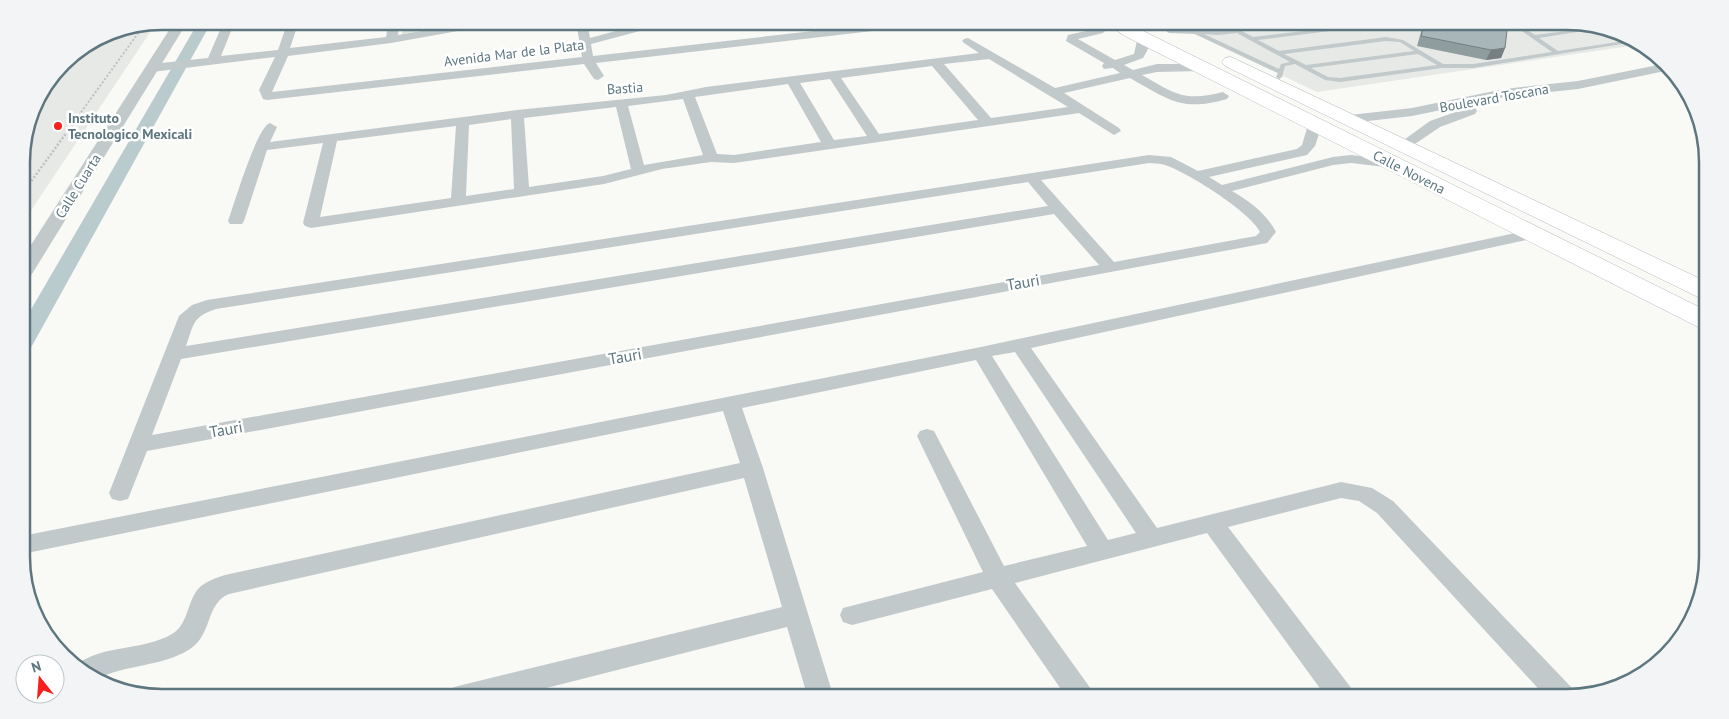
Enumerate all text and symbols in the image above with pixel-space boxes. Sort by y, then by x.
street label: Avenida Mar de la Plata [443,35,585,71]
street label: Bastia [606,78,644,98]
street label: Boulevard Toscana [1438,80,1550,116]
place label: Instituto Tecnologico Mexicali [68,109,192,143]
marker: Instituto Tecnologico Mexicali [52,120,64,132]
street label: Calle Novena [1370,146,1448,198]
street label: Calle Cuarta [51,150,105,222]
street label: Tauri [1005,269,1041,295]
street label: Tauri [607,343,643,369]
street label: Tauri [208,416,244,442]
north arrow [15,654,65,704]
text: N [29,657,43,677]

